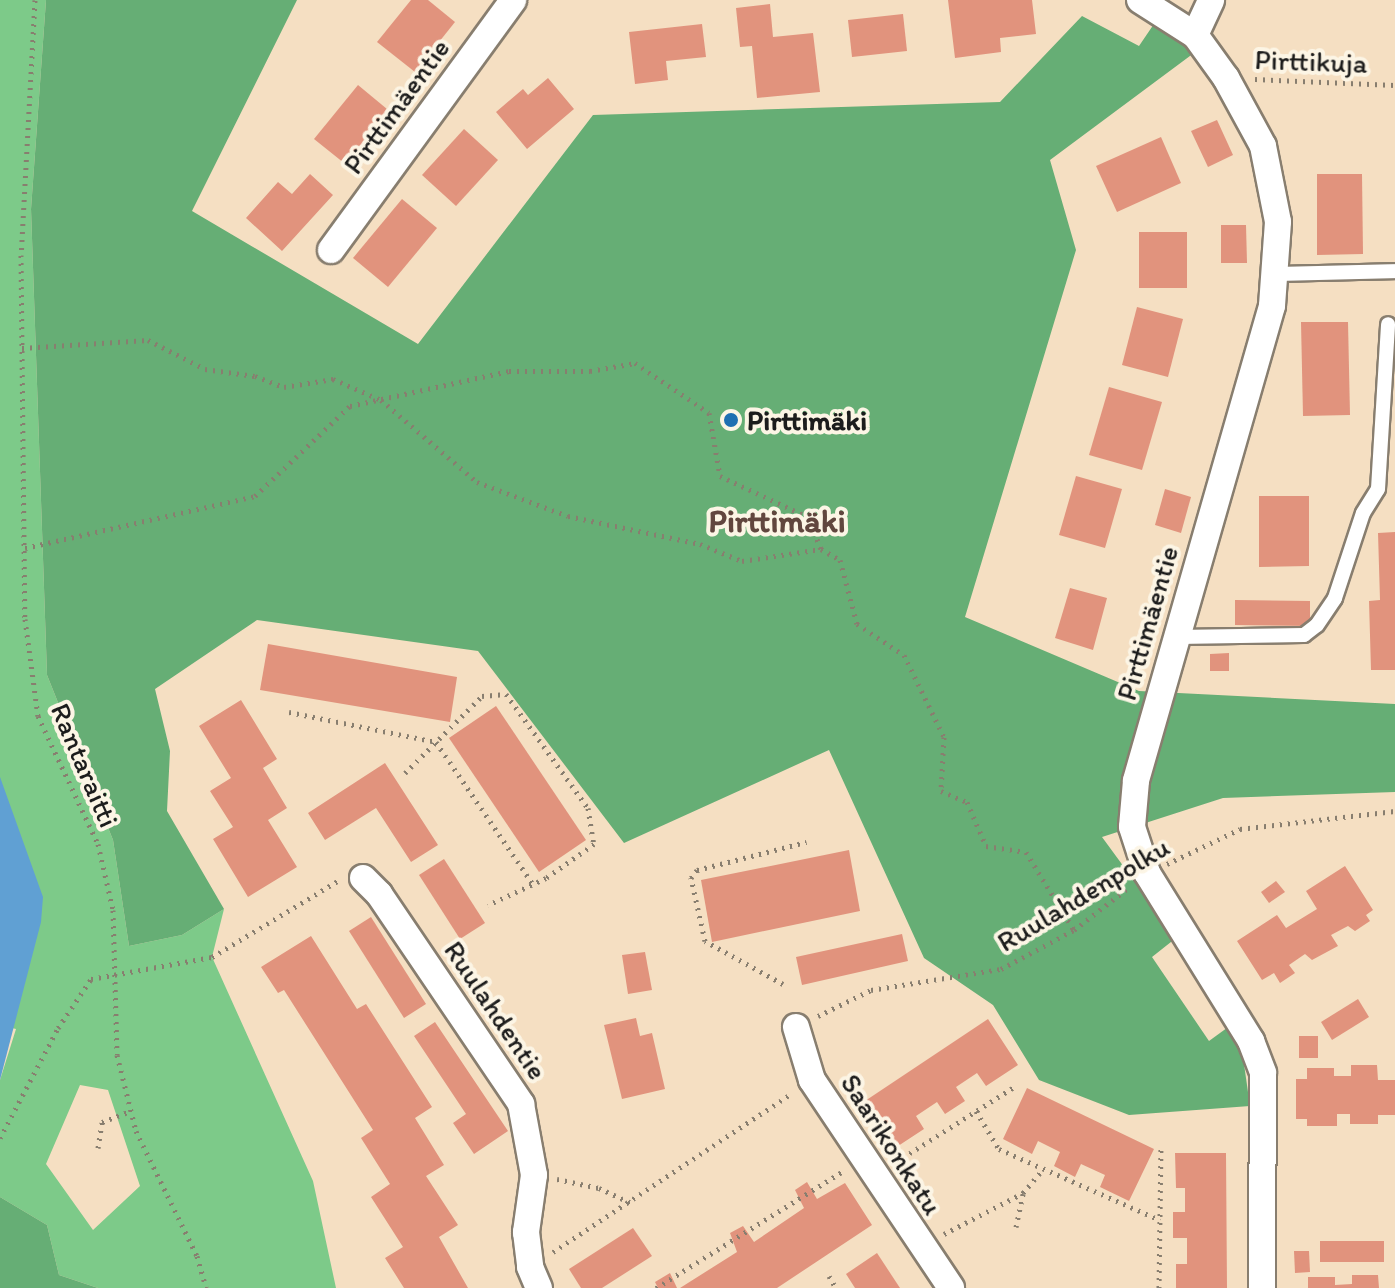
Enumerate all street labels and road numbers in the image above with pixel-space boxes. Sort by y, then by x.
street label: Pirttimäentie [336,32,456,180]
street label: Pirttikuja [1254,42,1368,80]
street label: Pirttimäentie [1109,542,1185,704]
street label: Rantaraitti [44,698,126,832]
street label: Ruulahdenpolku [991,829,1175,959]
street label: Ruulahdentie [437,934,555,1086]
street label: Saarikonkatu [834,1067,950,1221]

